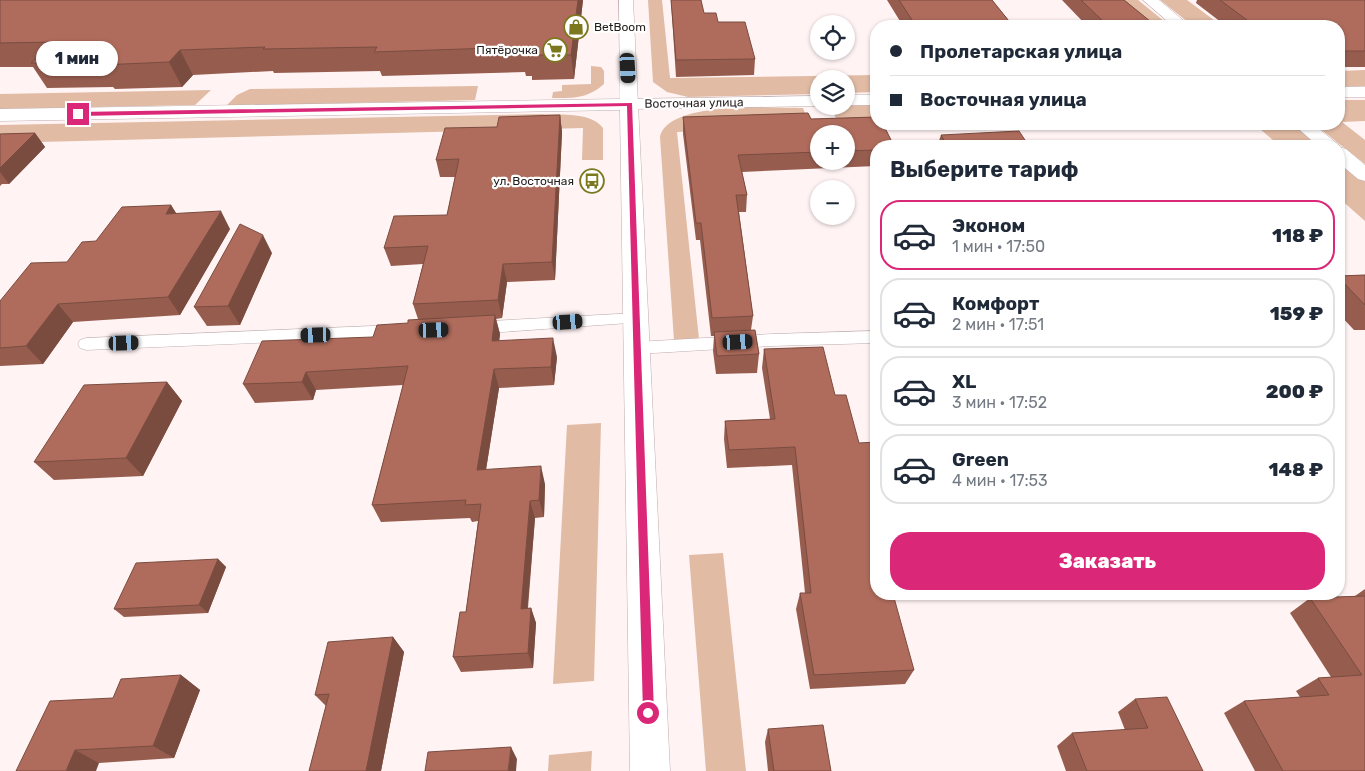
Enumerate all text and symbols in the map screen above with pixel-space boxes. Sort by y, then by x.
shop icon: BetBoom [563,14,589,40]
map controls [810,15,855,225]
button: locate [810,15,855,60]
place label: BetBoom [594,20,646,34]
supermarket icon: Пятёрочка [542,37,568,63]
text: Пролетарская улица [920,40,1122,63]
callout: 1 мин [37,42,119,76]
place label: Пятёрочка [476,43,538,57]
text: 1 мин [55,49,99,68]
car [619,53,636,83]
button: layers [810,70,855,115]
text: Восточная улица [920,88,1087,111]
street label: Восточная улица [644,95,744,111]
route end [67,103,89,125]
button: + [810,125,855,170]
text: Выберите тариф [890,156,1079,183]
bus stop icon: ул. Восточная [579,168,605,194]
place label: ул. Восточная [493,174,574,188]
button: − [810,180,855,225]
icon: car [892,213,937,258]
text: Эконом [952,214,1025,237]
text: 118 ₽ [1272,224,1323,247]
text: 1 мин · 17:50 [952,237,1045,256]
icon: car [892,291,937,336]
text: Комфорт [952,292,1039,315]
text: 159 ₽ [1270,302,1323,325]
car [552,313,583,331]
text: 2 мин · 17:51 [952,315,1044,334]
car [418,322,449,338]
car [300,327,331,343]
car [722,334,753,350]
car [108,335,139,351]
icon: car [892,369,937,414]
text: XL [952,370,976,393]
text: 200 ₽ [1266,380,1323,403]
text: 3 мин · 17:52 [952,393,1047,412]
icon: car [892,447,937,492]
text: Green [952,448,1009,471]
text: 148 ₽ [1268,458,1323,481]
text: 4 мин · 17:53 [952,471,1048,490]
button: Заказать [890,532,1325,590]
route start [637,702,659,724]

